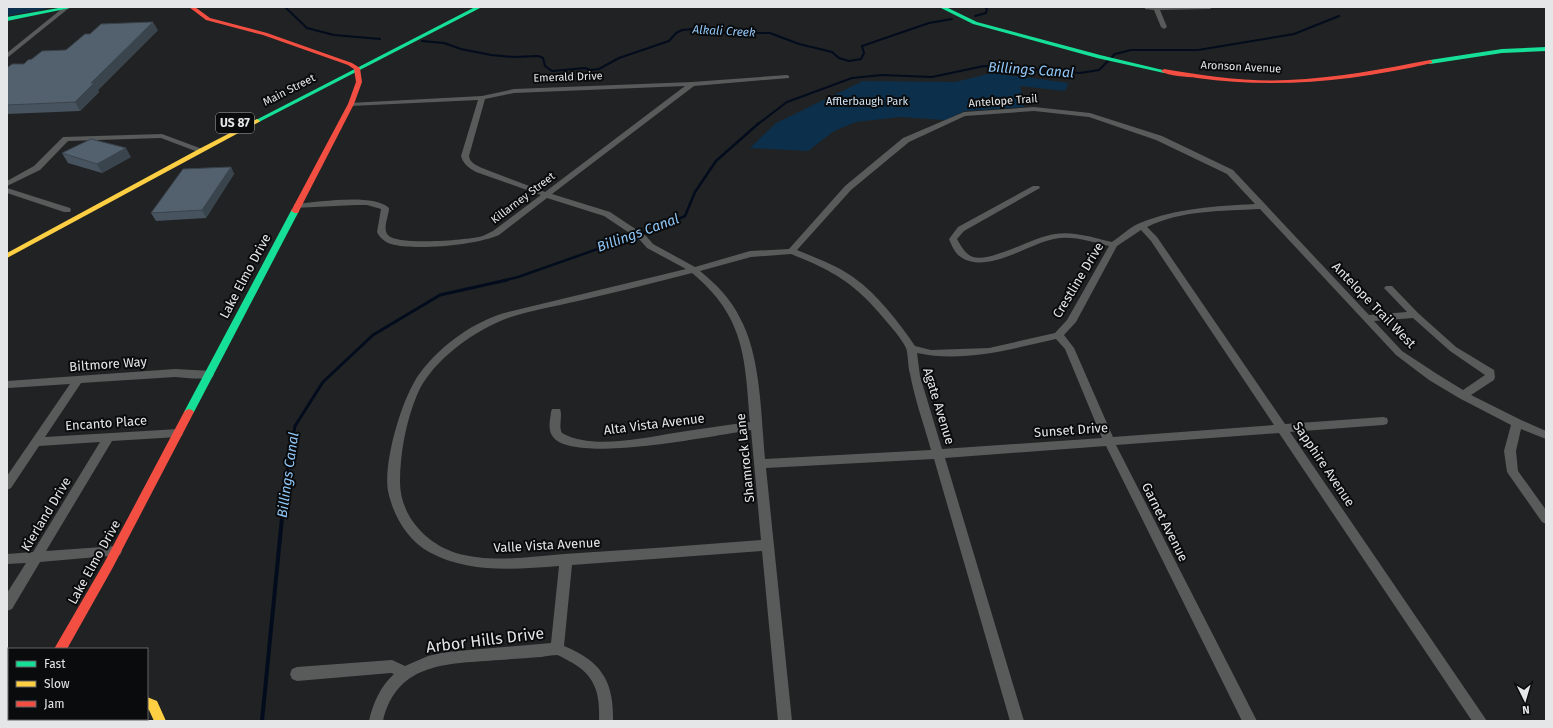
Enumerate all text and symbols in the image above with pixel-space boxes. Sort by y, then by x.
water label: Alkali Creek [691,22,756,40]
street label: Aronson Avenue [1200,58,1282,76]
water label: Billings Canal [987,59,1075,81]
street label: Emerald Drive [533,69,603,85]
street label: Main Street [261,71,317,109]
street label: Antelope Trail [968,92,1038,110]
park label: Afflerbaugh Park [826,95,908,108]
road number: US 87 [216,113,254,133]
street label: Killarney Street [488,170,558,226]
water label: Billings Canal [595,210,681,256]
street label: Lake Elmo Drive [216,231,274,321]
street label: Crestline Drive [1050,239,1106,321]
street label: Antelope Trail West [1329,259,1419,351]
street label: Biltmore Way [69,354,148,374]
street label: Agate Avenue [920,366,958,446]
street label: Alta Vista Avenue [603,410,705,438]
street label: Encanto Place [65,413,147,433]
street label: Shamrock Lane [733,413,757,503]
street label: Sapphire Avenue [1290,419,1358,509]
street label: Sunset Drive [1034,420,1108,440]
water label: Billings Canal [274,431,302,519]
street label: Kierland Drive [18,474,74,554]
street label: Garnet Avenue [1139,480,1191,564]
street label: Lake Elmo Drive [65,517,123,607]
street label: Valle Vista Avenue [493,535,601,555]
street label: Arbor Hills Drive [425,623,545,657]
legend [8,648,148,720]
text: Fast [44,657,66,671]
text: Slow [44,677,70,691]
north arrow [1505,680,1545,720]
text: Jam [44,697,64,711]
text: N [1522,703,1530,716]

